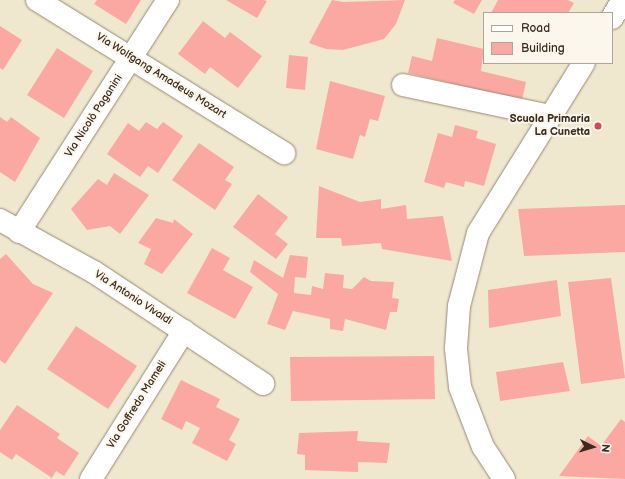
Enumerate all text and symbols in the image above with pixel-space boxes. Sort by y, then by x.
legend [483,12,613,64]
text: Road [521,21,550,36]
street label: Via Wolfgang Amadeus Mozart [93,30,229,122]
text: Building [521,41,565,56]
street label: Via Nicolò Paganini [62,72,126,160]
place label: Scuola Primaria La Cunetta [510,113,590,139]
marker: Scuola Primaria La Cunetta [593,121,603,131]
street label: Via Antonio Vivaldi [91,268,175,328]
street label: Via Goffredo Mameli [105,359,169,451]
north arrow [573,427,613,467]
text: N [599,443,612,453]

